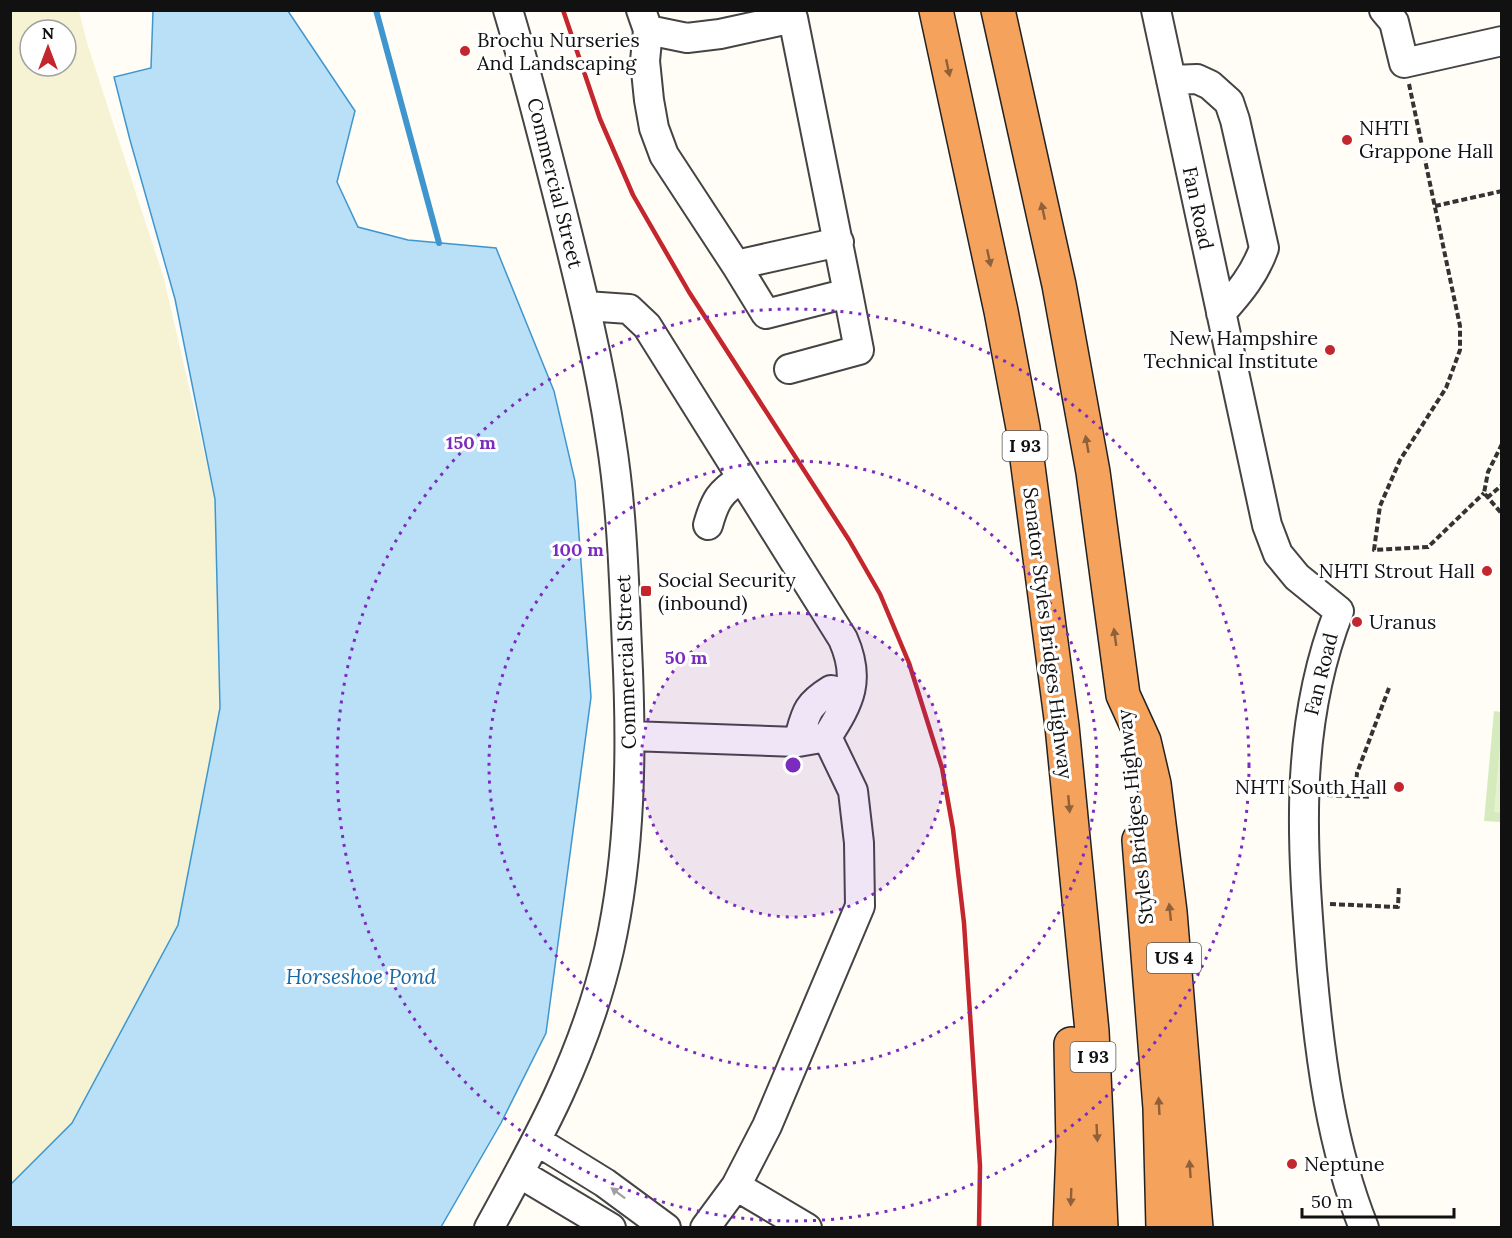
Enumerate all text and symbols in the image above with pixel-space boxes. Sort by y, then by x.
north arrow [18,18,78,78]
text: N [42,23,54,43]
place label: Brochu Nurseries And Landscaping [476,27,640,75]
marker: Brochu Nurseries And Landscaping [458,44,472,58]
one-way arrow [944,58,953,77]
street label: Commercial Street [522,95,589,271]
place label: NHTI Grappone Hall [1359,115,1494,163]
marker: NHTI Grappone Hall [1340,133,1354,147]
street label: Fan Road [1178,164,1219,252]
one-way arrow [1037,202,1047,220]
one-way arrow [985,249,994,268]
place label: New Hampshire Technical Institute [1144,325,1318,373]
marker: New Hampshire Technical Institute [1323,343,1337,357]
text: 150 m [446,431,496,454]
road number: I 93 [1002,431,1048,461]
one-way arrow [1083,434,1092,453]
street label: Senator Styles Bridges Highway [1018,486,1079,781]
text: 100 m [552,538,604,561]
place label: NHTI Strout Hall [1319,558,1475,583]
marker: NHTI Strout Hall [1480,564,1494,578]
place label: Social Security (inbound) [658,567,796,616]
street label: Commercial Street [610,574,641,750]
marker: Social Security (inbound) [639,584,653,598]
place label: Uranus [1369,609,1436,634]
marker: Uranus [1350,615,1364,629]
one-way arrow [1110,627,1119,646]
street label: Fan Road [1298,630,1343,718]
text: 50 m [665,646,708,669]
street label: Styles Bridges Highway [1111,708,1158,926]
centre of rings [783,755,803,775]
place label: NHTI South Hall [1235,774,1387,799]
marker: NHTI South Hall [1392,780,1406,794]
one-way arrow [1064,795,1074,814]
one-way arrow [1165,903,1175,922]
road number: US 4 [1147,943,1201,973]
water label: Horseshoe Pond [286,963,437,990]
road number: I 93 [1070,1042,1116,1072]
one-way arrow [1155,1097,1164,1116]
one-way arrow [1092,1124,1101,1143]
place label: Neptune [1304,1151,1385,1176]
marker: Neptune [1285,1157,1299,1171]
one-way arrow [1185,1160,1195,1179]
scale bar [1302,1181,1454,1219]
one-way arrow [1066,1187,1076,1206]
one-way arrow [611,1188,626,1200]
text: 50 m [1311,1190,1353,1213]

